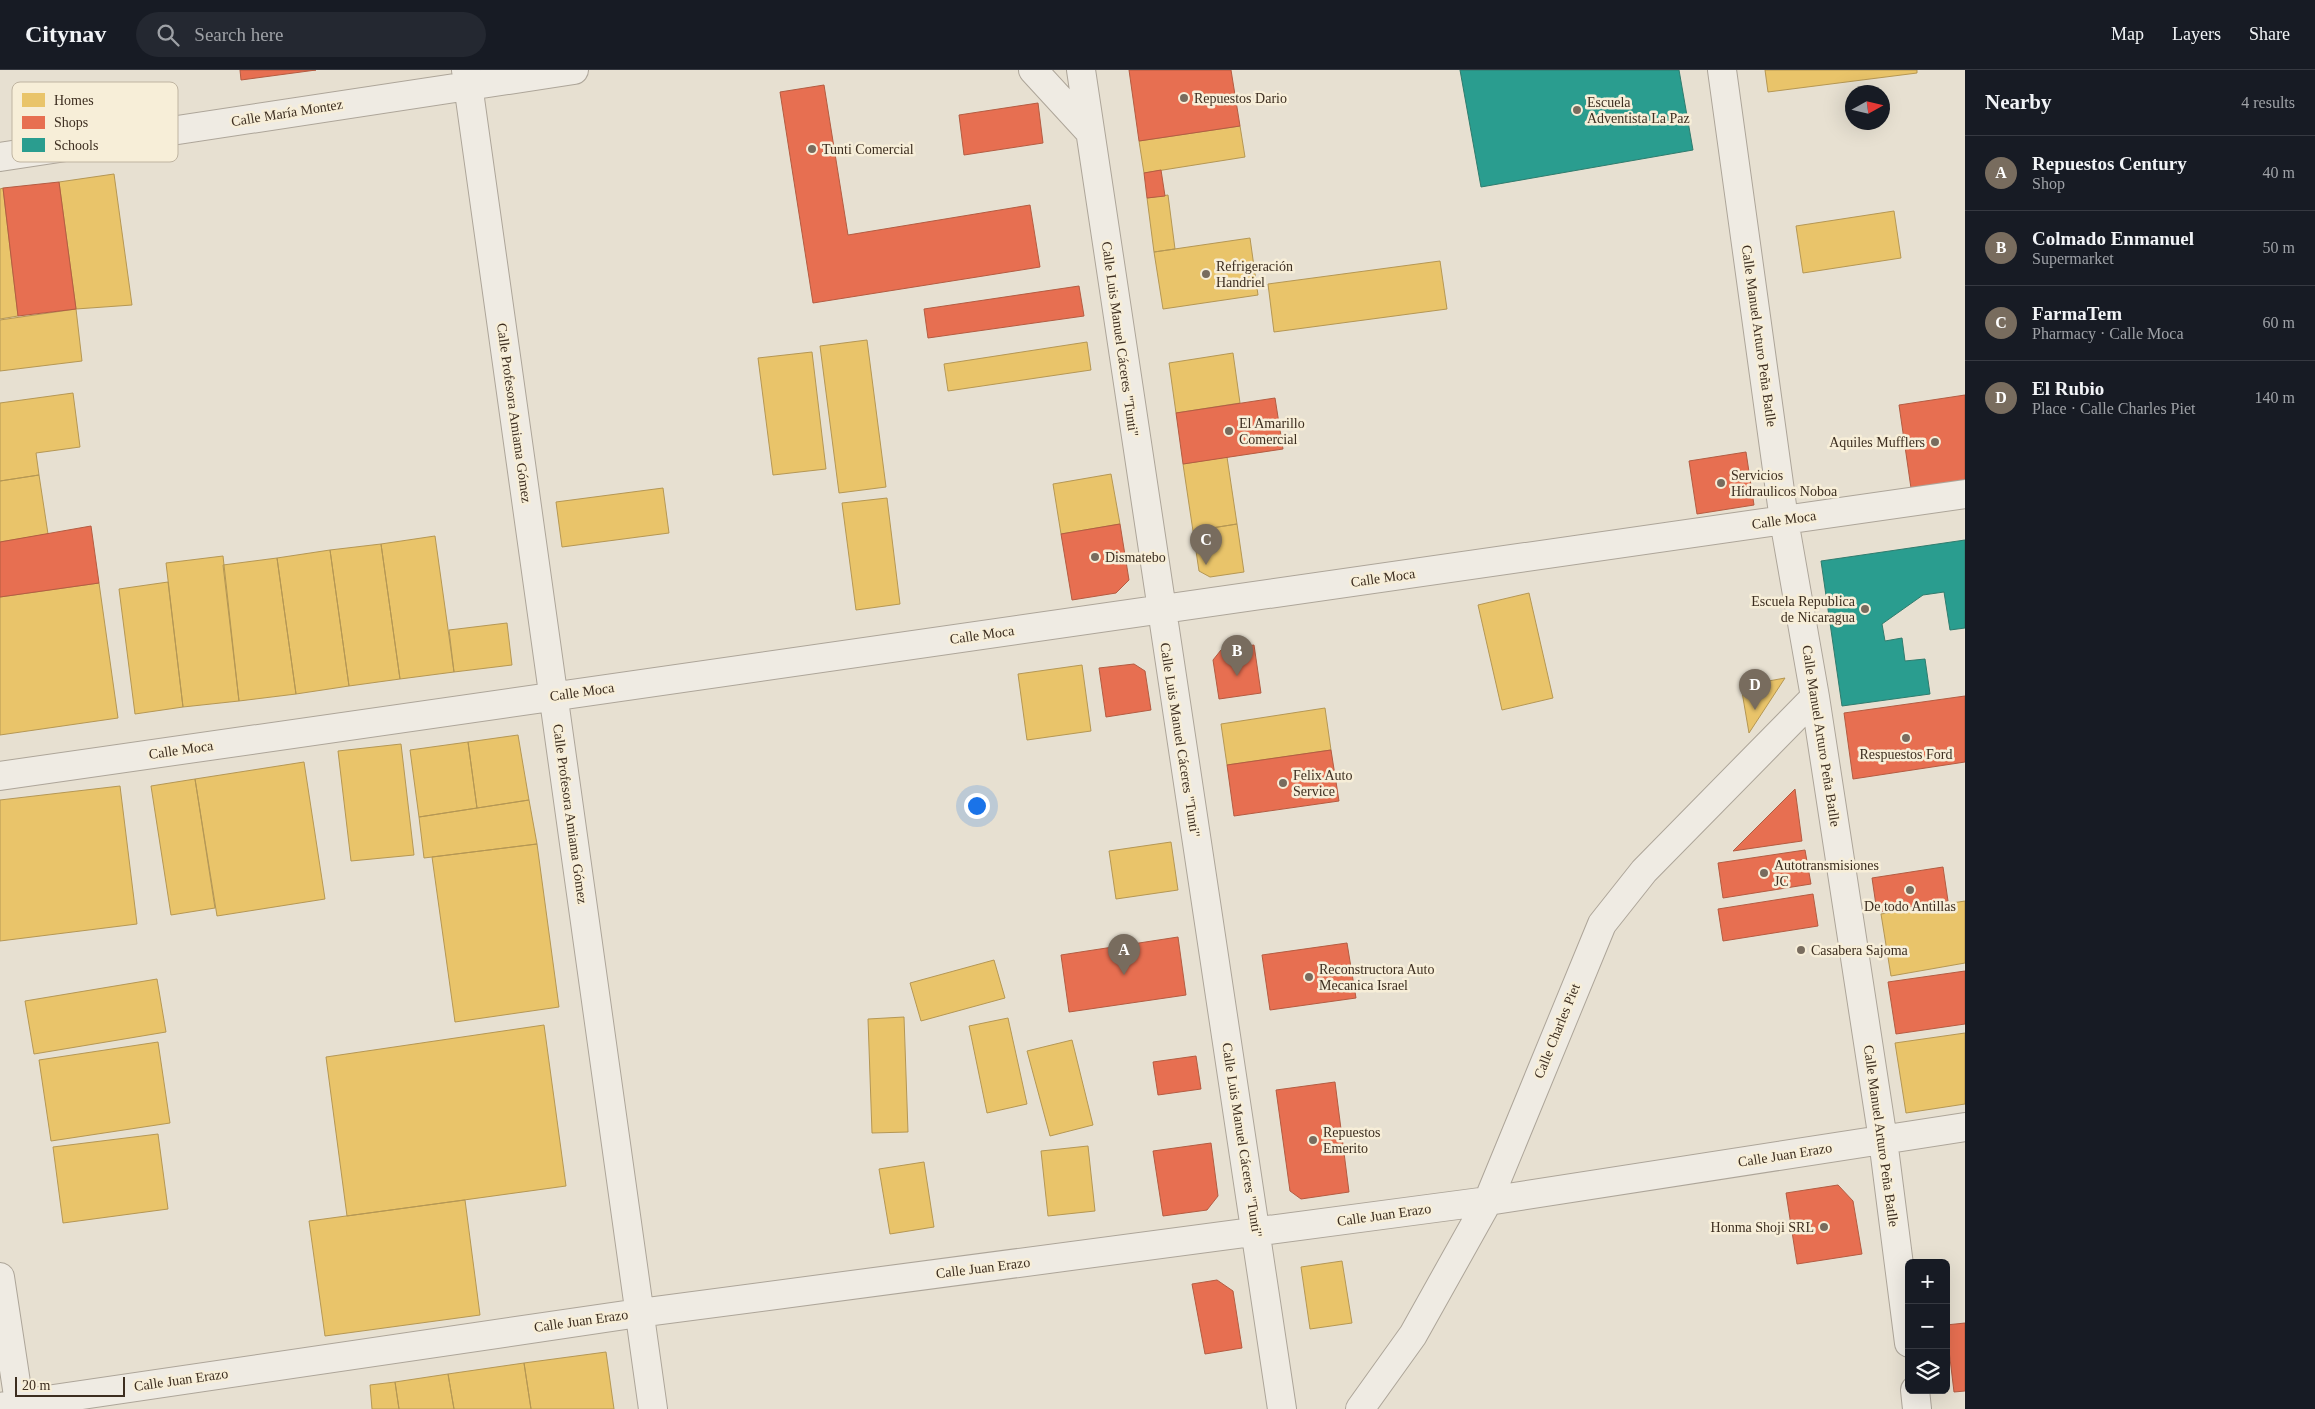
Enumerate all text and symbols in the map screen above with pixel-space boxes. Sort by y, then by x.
search box [136,12,486,57]
text: Citynav [25,21,106,47]
icon: search [154,21,182,49]
text: Search here [194,24,283,45]
text: Map [2111,24,2144,44]
text: Layers [2172,24,2221,44]
text: Share [2249,24,2290,44]
legend [12,82,178,162]
north arrow [1845,85,1890,130]
text: Nearby [1985,90,2052,114]
place label: Repuestos Dario [1194,91,1287,106]
marker: Repuestos Dario [1178,92,1190,104]
text: Homes [54,93,94,108]
text: 4 results [2241,94,2295,111]
place label: Escuela Adventista La Paz [1587,95,1690,126]
street label: Calle María Montez [230,97,344,129]
marker: Escuela Adventista La Paz [1571,104,1583,116]
text: Shops [54,115,88,130]
text: Schools [54,138,98,153]
place label: Tunti Comercial [822,142,914,157]
marker: Tunti Comercial [806,143,818,155]
text: Repuestos Century [2032,153,2187,174]
text: A [1995,164,2007,181]
text: 40 m [2263,164,2295,181]
text: Shop [2032,175,2065,192]
text: Colmado Enmanuel [2032,228,2194,249]
text: B [1996,239,2006,256]
text: 50 m [2263,239,2295,256]
street label: Calle Luis Manuel Cáceres "Tunti" [1099,241,1141,437]
street label: Calle Manuel Arturo Peña Batlle [1739,244,1779,428]
text: Supermarket [2032,250,2114,267]
place label: Refrigeración Handriel [1216,259,1293,290]
marker: Refrigeración Handriel [1200,268,1212,280]
text: FarmaTem [2032,303,2122,324]
text: C [1995,314,2007,331]
text: 60 m [2263,314,2295,331]
street label: Calle Profesora Amiama Gómez [494,322,534,504]
text: Pharmacy · Calle Moca [2032,325,2184,342]
text: El Rubio [2032,378,2104,399]
text: D [1995,389,2007,406]
text: 140 m [2255,389,2295,406]
text: Place · Calle Charles Piet [2032,400,2196,417]
place label: El Amarillo Comercial [1239,416,1305,447]
marker: El Amarillo Comercial [1223,425,1235,437]
place label: Aquiles Mufflers [1829,435,1925,450]
marker: Aquiles Mufflers [1929,436,1941,448]
place label: Servicios Hidraulicos Noboa [1731,468,1838,499]
marker: Servicios Hidraulicos Noboa [1715,477,1727,489]
street label: Calle Moca [1751,508,1818,532]
pin: C [1190,524,1222,565]
place label: Dismatebo [1105,550,1166,565]
marker: Dismatebo [1089,551,1101,563]
street label: Calle Moca [1350,566,1417,590]
place label: Escuela Republica de Nicaragua [1751,594,1856,625]
marker: Escuela Republica de Nicaragua [1859,603,1871,615]
street label: Calle Moca [949,623,1016,647]
pin: B [1221,635,1253,676]
street label: Calle Luis Manuel Cáceres "Tunti" [1157,642,1203,838]
street label: Calle Manuel Arturo Peña Batlle [1799,644,1843,828]
pin: D [1739,669,1771,710]
street label: Calle Moca [549,680,616,704]
street label: Calle Profesora Amiama Gómez [550,723,590,905]
marker: Respuestos Ford [1900,732,1912,744]
street label: Calle Moca [148,738,215,762]
place label: Respuestos Ford [1860,747,1952,762]
place label: Felix Auto Service [1293,768,1353,799]
marker: Felix Auto Service [1277,777,1289,789]
your location [964,793,990,819]
place label: Autotransmisiones JC [1774,858,1879,889]
marker: Autotransmisiones JC [1758,867,1770,879]
marker: De todo Antillas [1904,884,1916,896]
place label: De todo Antillas [1864,899,1956,914]
pin: A [1108,934,1140,975]
place label: Casabera Sajoma [1811,943,1909,958]
marker: Casabera Sajoma [1795,944,1807,956]
place label: Reconstructora Auto Mecanica Israel [1319,962,1434,993]
marker: Reconstructora Auto Mecanica Israel [1303,971,1315,983]
street label: Calle Charles Piet [1531,981,1583,1081]
street label: Calle Luis Manuel Cáceres "Tunti" [1219,1042,1265,1238]
street label: Calle Manuel Arturo Peña Batlle [1861,1044,1901,1228]
place label: Repuestos Emerito [1323,1125,1381,1156]
marker: Repuestos Emerito [1307,1134,1319,1146]
street label: Calle Juan Erazo [1737,1140,1833,1170]
street label: Calle Juan Erazo [1336,1201,1432,1229]
place label: Honma Shoji SRL [1711,1220,1814,1235]
marker: Honma Shoji SRL [1818,1221,1830,1233]
street label: Calle Juan Erazo [935,1255,1031,1281]
map controls [1905,1259,1950,1394]
button: + [1905,1259,1950,1304]
button: − [1905,1304,1950,1349]
street label: Calle Juan Erazo [533,1307,629,1335]
button: layers [1905,1349,1950,1394]
street label: Calle Juan Erazo [133,1366,229,1394]
scale bar [15,1374,125,1397]
text: 20 m [22,1378,50,1393]

